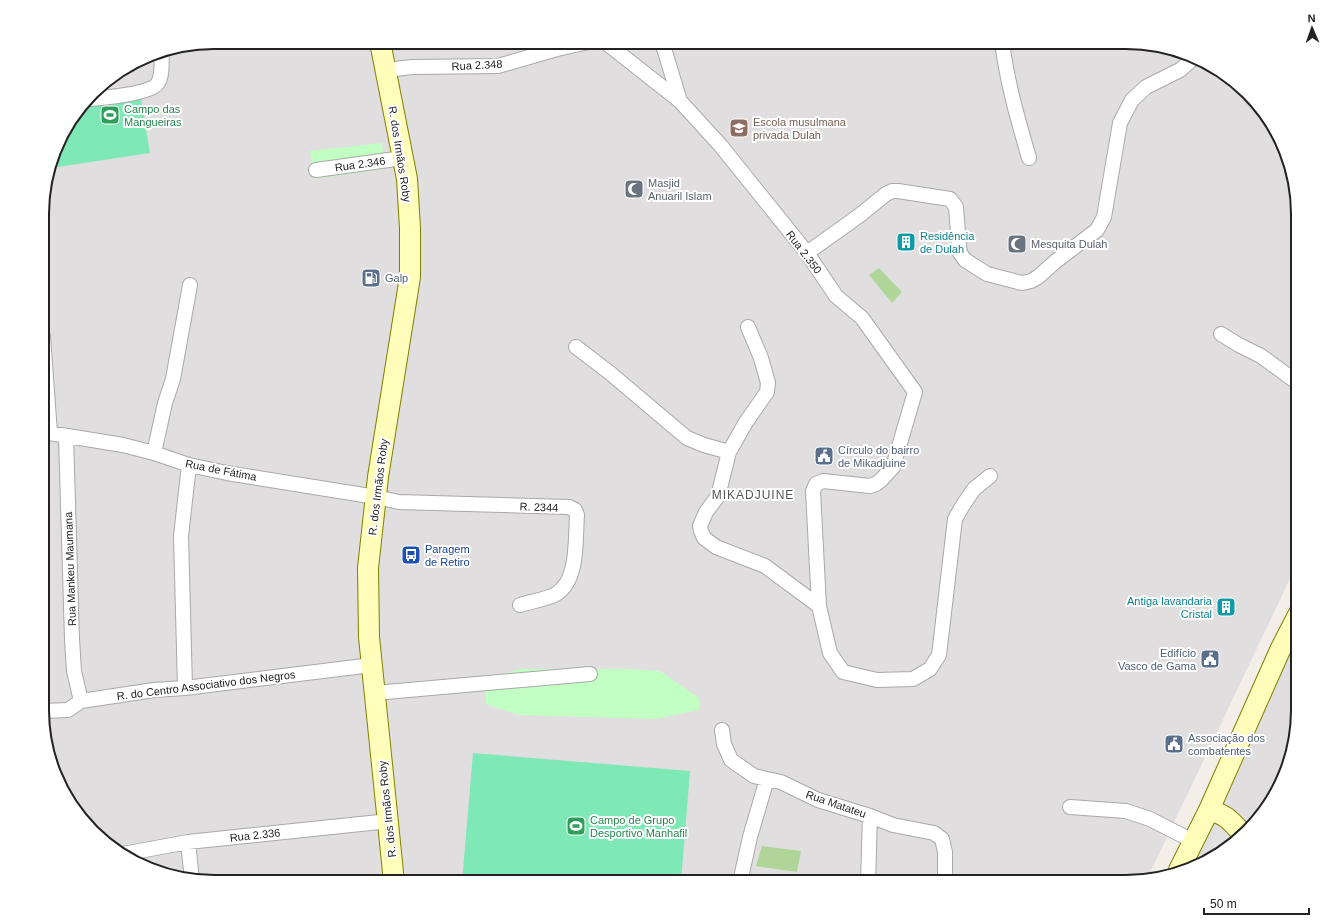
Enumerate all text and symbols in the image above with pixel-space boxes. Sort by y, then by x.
north arrow [1292,8,1332,48]
text: N [1307,12,1316,24]
street label: Rua 2.348 [451,58,503,72]
place label: Campo das Mangueiras [124,103,182,128]
sports icon: Campo das Mangueiras [99,104,121,126]
street label: R. dos Irmãos Roby [386,105,414,203]
place label: Escola musulmana privada Dulah [753,116,847,141]
school or university icon: Escola musulmana privada Dulah [728,117,750,139]
street label: Rua 2.346 [334,155,386,173]
place label: Masjid Anuaril Islam [648,177,712,202]
mosque icon: Masjid Anuaril Islam [623,178,645,200]
street label: Rua 2.350 [784,228,824,276]
place label: Residência de Dulah [920,230,975,255]
building icon: Residência de Dulah [895,231,917,253]
mosque icon: Mesquita Dulah [1006,233,1028,255]
place label: Mesquita Dulah [1031,238,1107,250]
fuel station icon: Galp [360,267,382,289]
place label: Galp [385,272,408,284]
street label: R. dos Irmãos Roby [366,438,390,536]
place label: Círculo do bairro de Mikadjuine [838,444,919,469]
public building icon: Círculo do bairro de Mikadjuine [813,445,835,467]
street label: Rua de Fátima [184,457,258,483]
district label: MIKADJUINE [712,488,794,502]
street label: R. 2344 [520,500,558,514]
street label: Rua Mankeu Maumana [62,511,78,626]
place label: Paragem de Retiro [425,543,470,568]
bus stop icon: Paragem de Retiro [400,544,422,566]
place label: Antiga lavandaria Cristal [1127,595,1213,620]
building icon: Antiga lavandaria Cristal [1215,596,1237,618]
place label: Edifício Vasco de Gama [1118,647,1197,672]
public building icon: Edifício Vasco de Gama [1199,648,1221,670]
street label: R. do Centro Associativo dos Negros [116,668,296,702]
place label: Associação dos combatentes [1188,732,1266,757]
public building icon: Associação dos combatentes [1163,733,1185,755]
street label: R. dos Irmãos Roby [376,760,398,858]
street label: Rua Matateu [804,788,868,820]
place label: Campo de Grupo Desportivo Manhafil [590,814,687,839]
sports icon: Campo de Grupo Desportivo Manhafil [565,815,587,837]
street label: Rua 2.336 [229,826,281,844]
scale bar [1204,890,1309,916]
text: 50 m [1210,897,1237,911]

